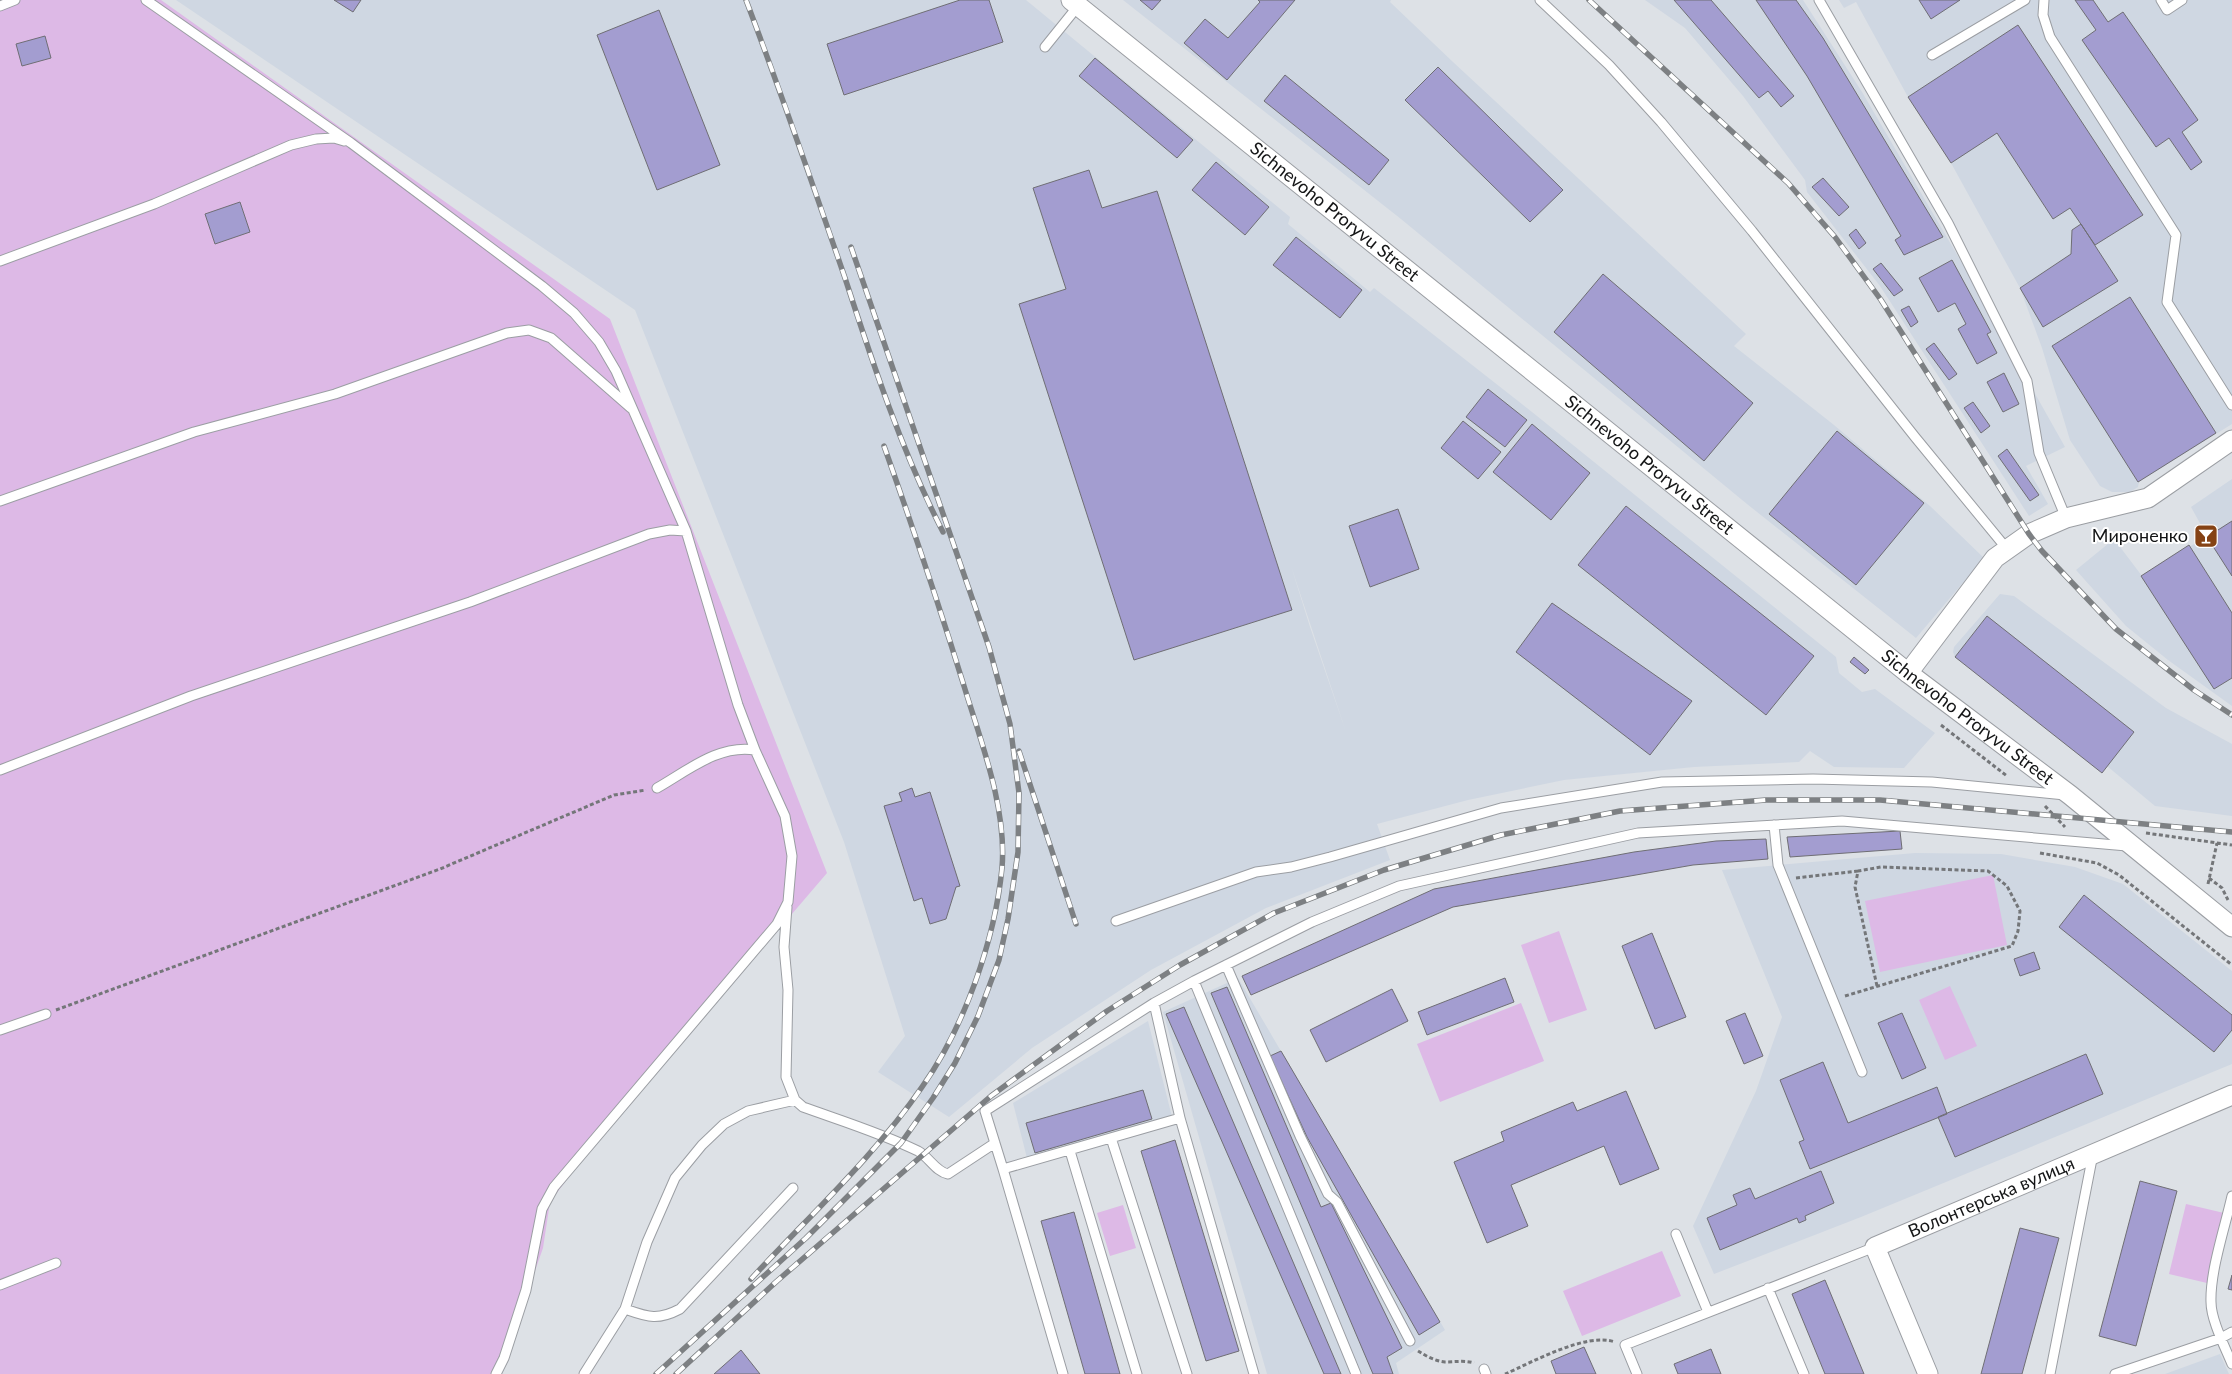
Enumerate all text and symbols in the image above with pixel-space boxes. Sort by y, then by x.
street label: Sichnevoho Proryvu Street [1246,137,1424,286]
street label: Sichnevoho Proryvu Street [1561,390,1739,539]
bar icon: Мироненко [2193,523,2219,549]
place label: Мироненко [2092,524,2188,546]
street label: Sichnevoho Proryvu Street [1877,644,2059,789]
street label: Волонтерська вулиця [1904,1151,2077,1242]

